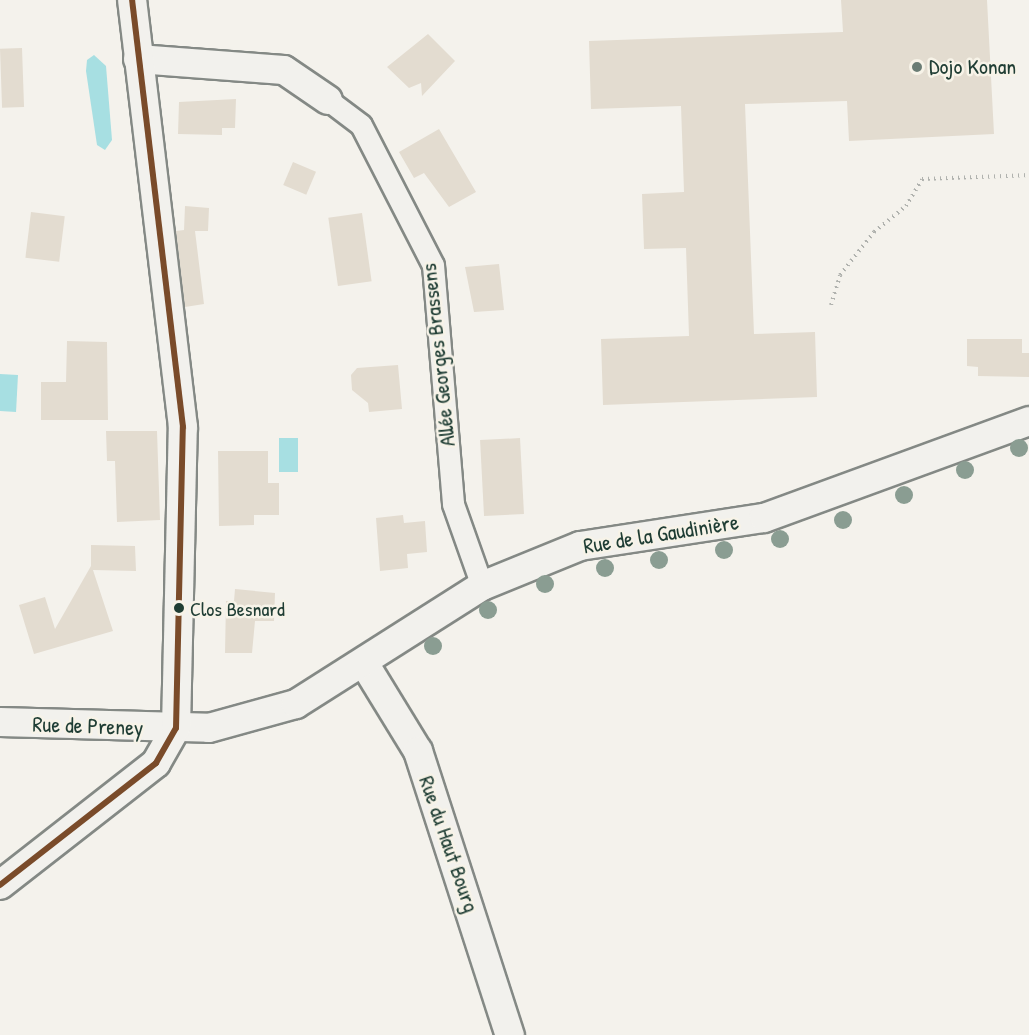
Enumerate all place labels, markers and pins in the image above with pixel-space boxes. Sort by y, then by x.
place label: Dojo Konan [929,54,1016,80]
marker: Dojo Konan [910,60,924,74]
place label: Clos Besnard [190,596,285,620]
marker: Clos Besnard [173,602,185,614]

